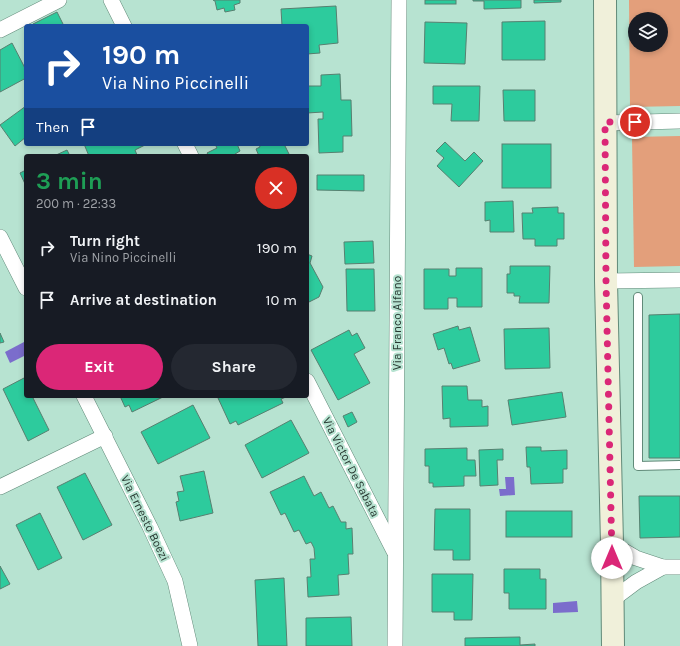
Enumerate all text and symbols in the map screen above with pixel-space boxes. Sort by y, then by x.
map controls [628,12,668,52]
button: layers [628,12,668,52]
text: 190 m [102,38,180,71]
icon: right [36,40,88,92]
text: Via Nino Piccinelli [102,72,249,94]
pin [618,105,652,139]
icon: arrive [624,111,646,133]
icon: arrive [77,116,99,138]
text: Then [36,118,69,136]
text: 3 min [36,167,103,195]
button: close [255,167,297,209]
text: 200 m · 22:33 [36,196,116,211]
text: Turn right [70,232,140,250]
icon: right [36,237,58,259]
text: 190 m [257,239,297,257]
text: Via Nino Piccinelli [70,250,176,265]
street label: Via Franco Alfano [390,276,404,370]
icon: arrive [36,289,58,311]
text: Arrive at destination [70,291,217,309]
text: 10 m [266,291,297,309]
button: Exit [36,344,163,390]
button: Share [171,344,297,390]
street label: Via Victor De Sabata [320,415,382,519]
street label: Via Ernesto Boezi [118,473,172,563]
position arrow [591,537,633,579]

